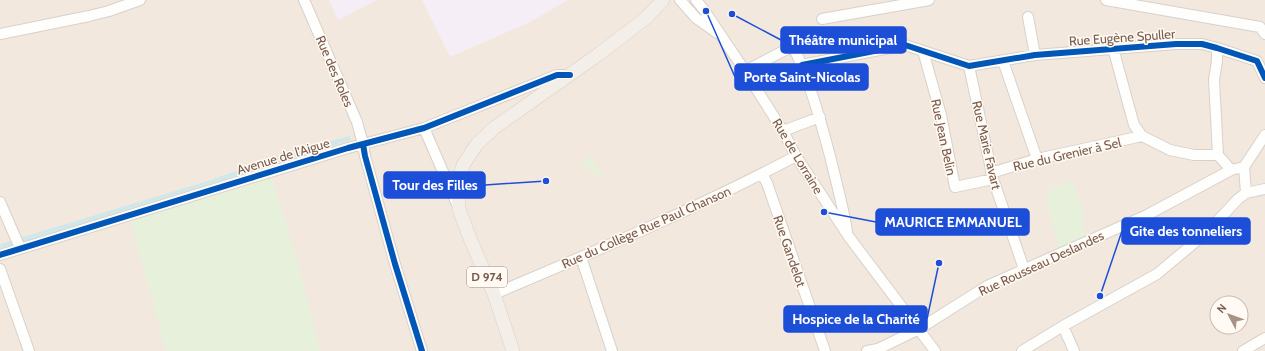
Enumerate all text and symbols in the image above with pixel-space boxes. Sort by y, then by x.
street label: Rue Eugène Spuller [1068,25,1176,49]
callout: Théâtre municipal [781,27,906,53]
text: Théâtre municipal [789,31,898,49]
street label: Rue des Roles [313,33,357,110]
callout: Porte Saint-Nicolas [735,64,868,90]
text: Porte Saint-Nicolas [744,68,860,86]
street label: Rue Jean Belin [928,97,960,177]
street label: Rue Marie Favart [969,99,1005,191]
street label: Rue de Lorraine [769,115,827,197]
street label: Avenue de l'Aigue [235,134,332,178]
street label: Rue du Grenier à Sel [1011,134,1123,174]
callout: Tour des Filles [384,172,485,198]
text: Tour des Filles [392,176,478,194]
street label: Rue du Collège Rue Paul Chanson [559,182,733,272]
callout: MAURICE EMMANUEL [876,209,1029,235]
street label: Rue Gandelot [770,213,810,289]
text: MAURICE EMMANUEL [884,213,1022,231]
callout: Gite des tonneliers [1122,218,1250,244]
text: Gite des tonneliers [1130,222,1242,240]
street label: Rue Rousseau Deslandes [976,227,1107,299]
road number: D 974 [467,267,507,287]
north arrow [1209,295,1249,335]
text: N [1214,301,1229,316]
callout: Hospice de la Charité [784,306,927,332]
text: Hospice de la Charité [792,310,920,328]

